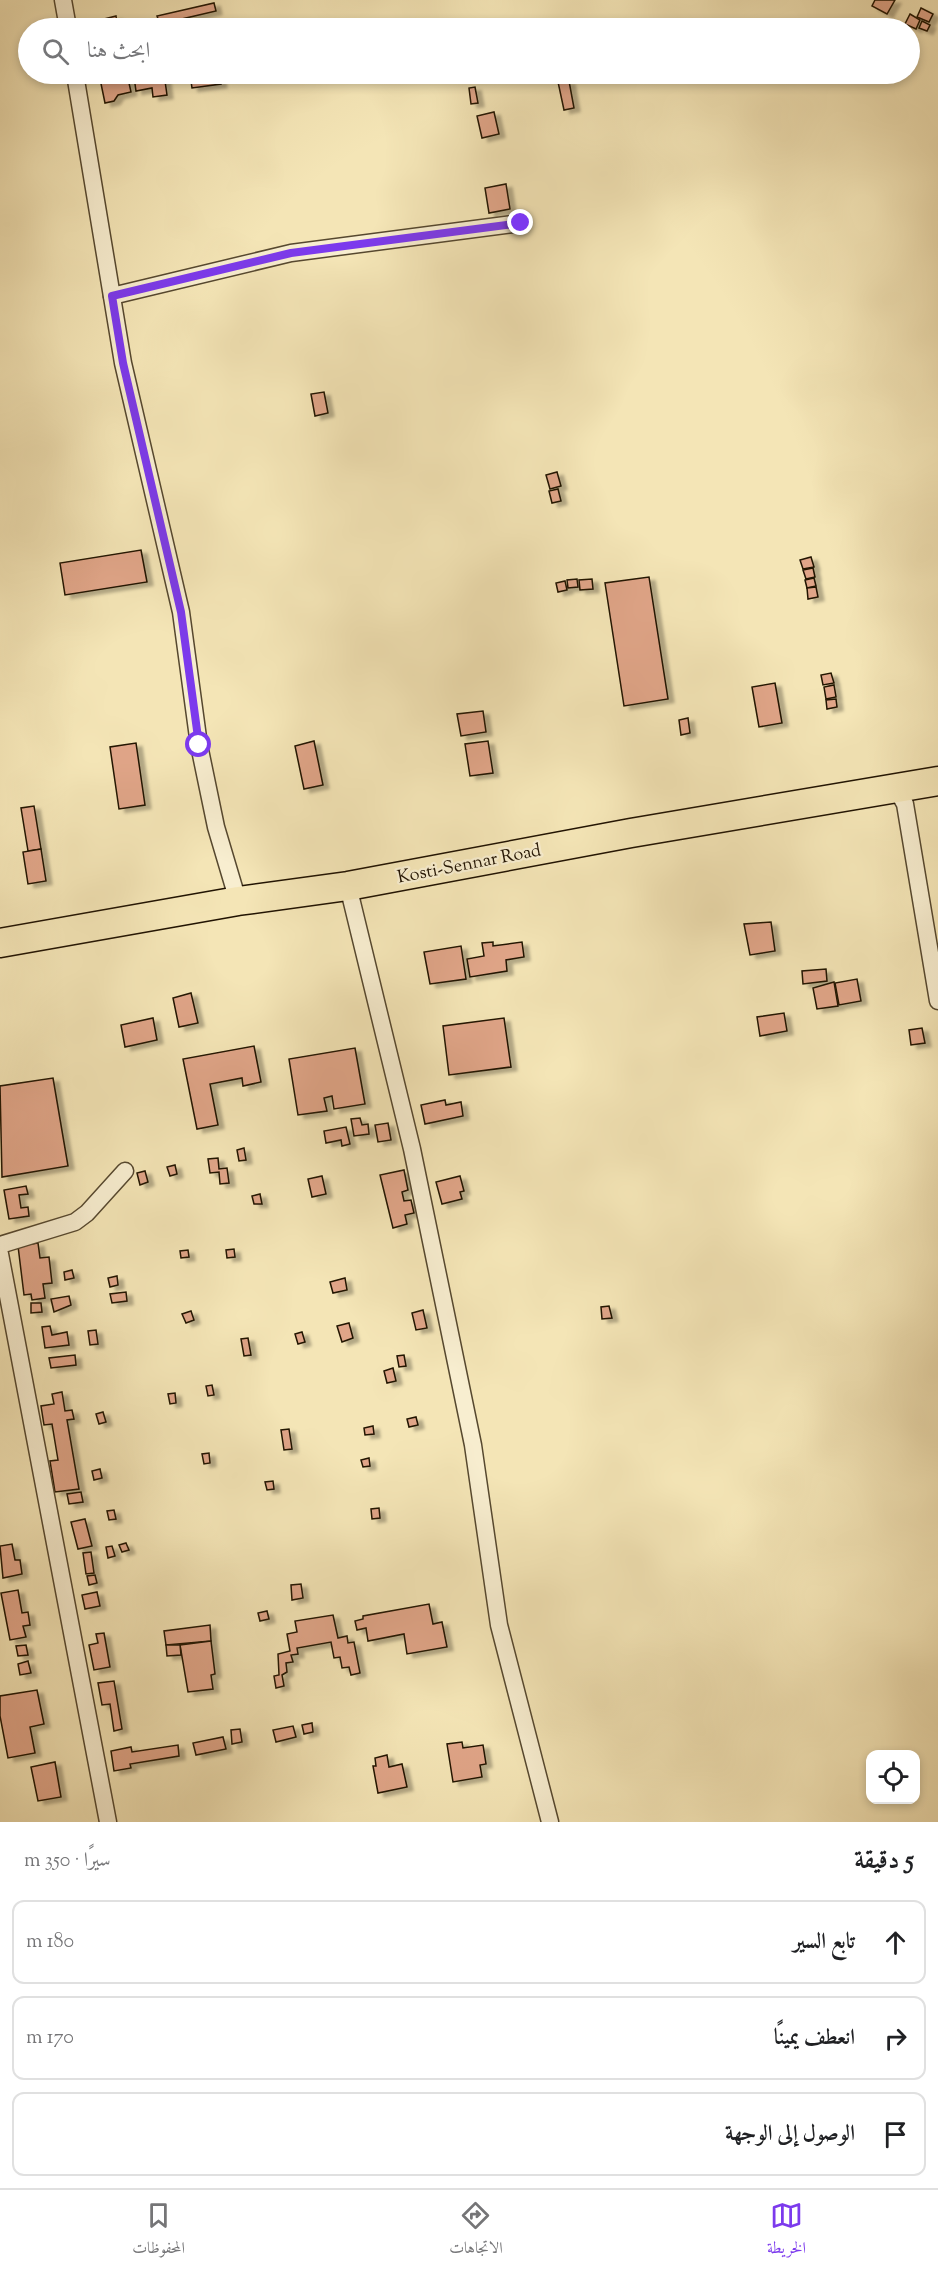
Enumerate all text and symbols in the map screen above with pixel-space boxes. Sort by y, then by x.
search box [18,18,920,84]
icon: search [39,35,72,68]
text: ابحث هنا [87,36,150,68]
route end [507,209,533,235]
route start [185,731,211,757]
street label: Kosti-Sennar Road [395,838,543,892]
map controls [866,1750,920,1804]
button: locate [866,1750,920,1804]
text: 5 دقيقة [854,1843,914,1880]
text: سيرًا · 350 m [24,1847,111,1876]
icon: ahead [879,1926,912,1959]
text: تابع السير [793,1927,855,1959]
text: 180 m [26,1928,74,1957]
icon: right [879,2022,912,2055]
text: انعطف يمينًا [774,2023,855,2055]
text: 170 m [26,2024,74,2053]
icon: arrive [879,2118,912,2151]
text: الوصول إلى الوجهة [725,2119,855,2151]
tab: المحفوظات [132,2199,185,2263]
tab: الاتجاهات [449,2199,503,2263]
tab: الخريطة [767,2199,806,2263]

